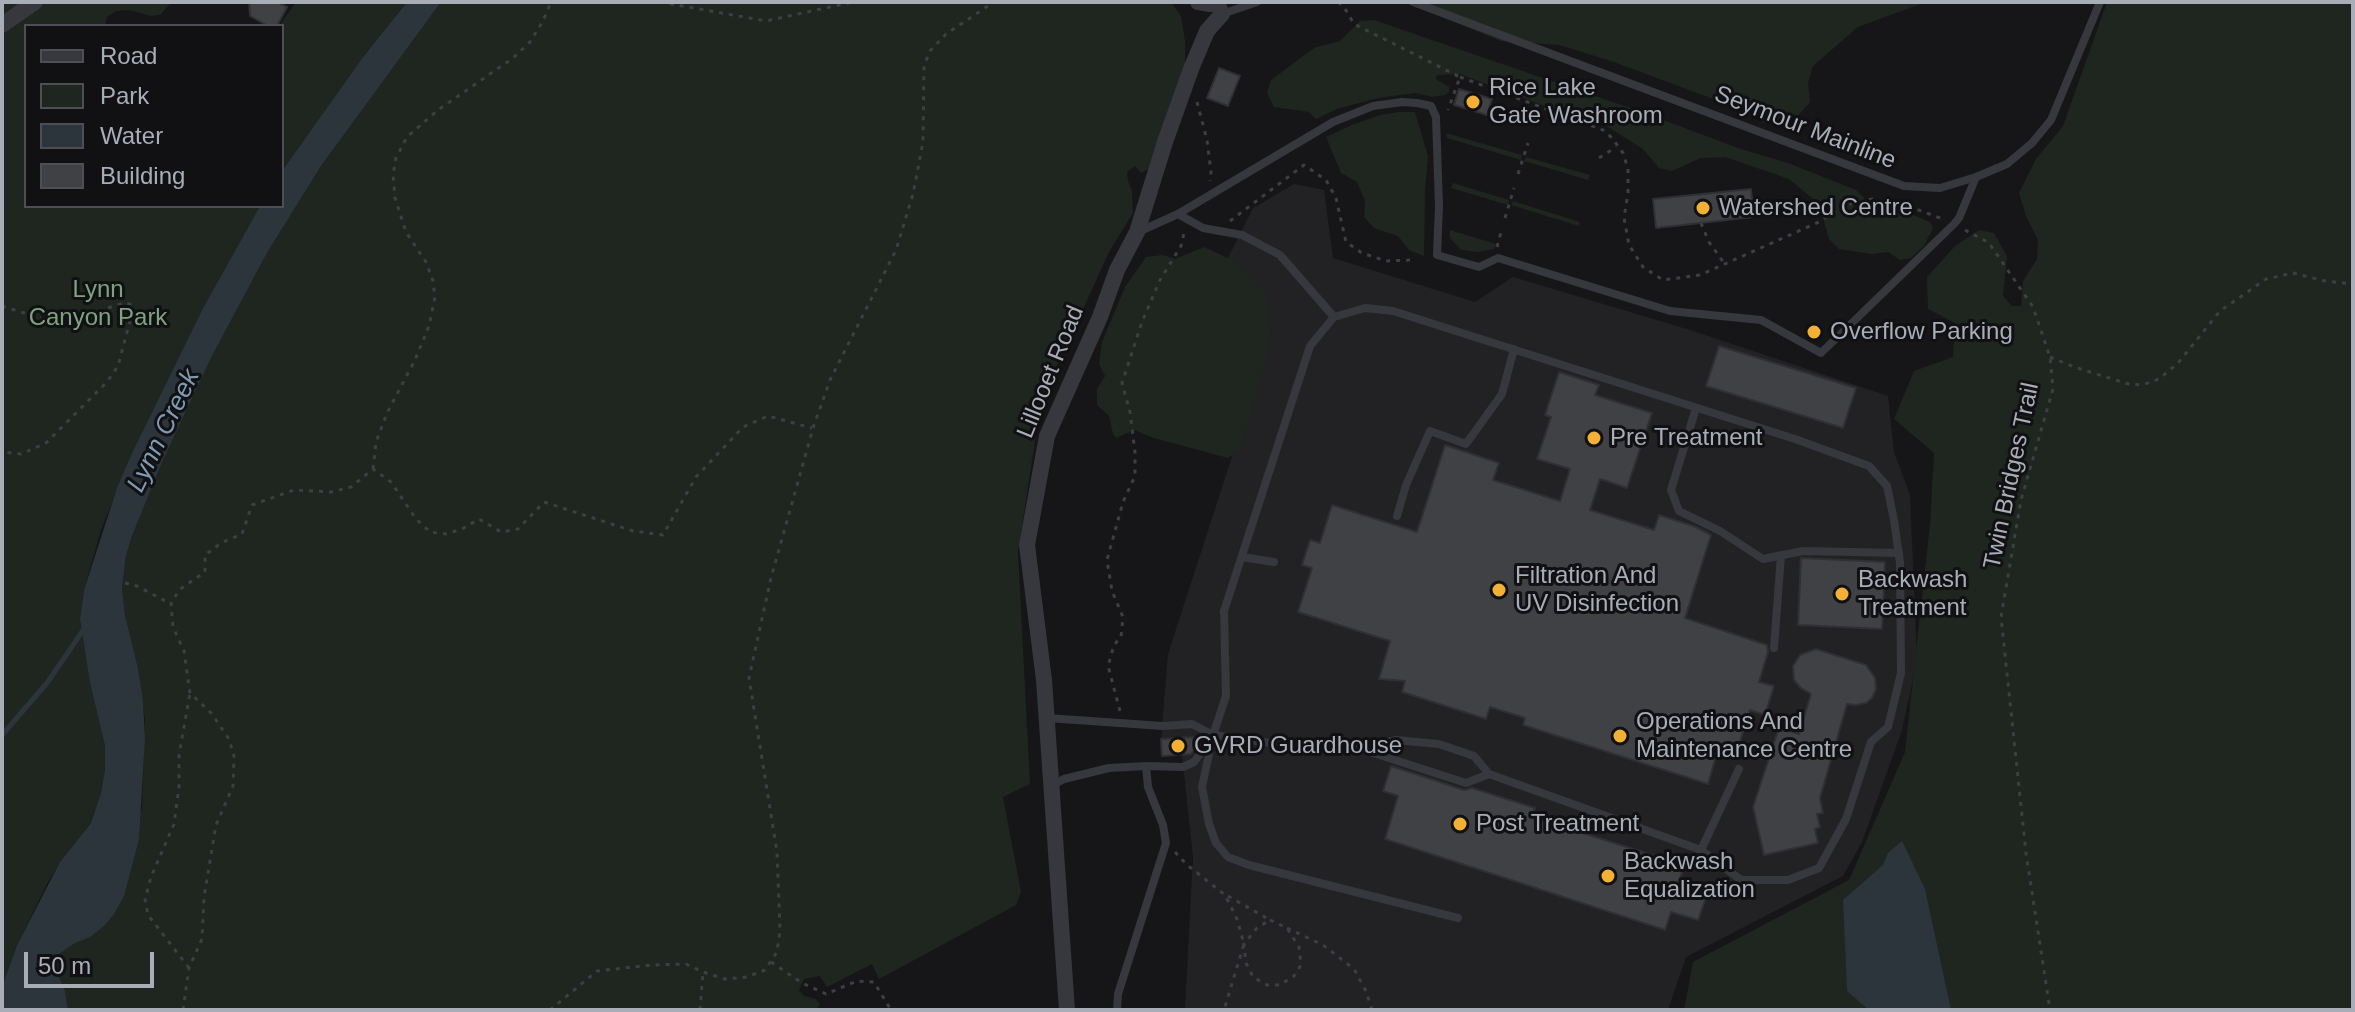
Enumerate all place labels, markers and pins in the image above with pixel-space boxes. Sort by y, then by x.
place label: Rice Lake Gate Washroom [1489,74,1663,130]
marker: Rice Lake Gate Washroom [1464,93,1482,111]
place label: Watershed Centre [1719,194,1913,222]
marker: Watershed Centre [1694,199,1712,217]
place label: Overflow Parking [1830,318,2013,346]
marker: Overflow Parking [1805,323,1823,341]
place label: Pre Treatment [1610,424,1762,452]
marker: Pre Treatment [1585,429,1603,447]
place label: Filtration And UV Disinfection [1515,562,1679,618]
place label: Backwash Treatment [1858,566,1967,622]
marker: Filtration And UV Disinfection [1490,581,1508,599]
marker: Backwash Treatment [1833,585,1851,603]
place label: Operations And Maintenance Centre [1636,708,1852,764]
marker: Operations And Maintenance Centre [1611,727,1629,745]
place label: GVRD Guardhouse [1194,732,1402,760]
marker: GVRD Guardhouse [1169,737,1187,755]
place label: Post Treatment [1476,810,1639,838]
marker: Post Treatment [1451,815,1469,833]
place label: Backwash Equalization [1624,848,1755,904]
marker: Backwash Equalization [1599,867,1617,885]

